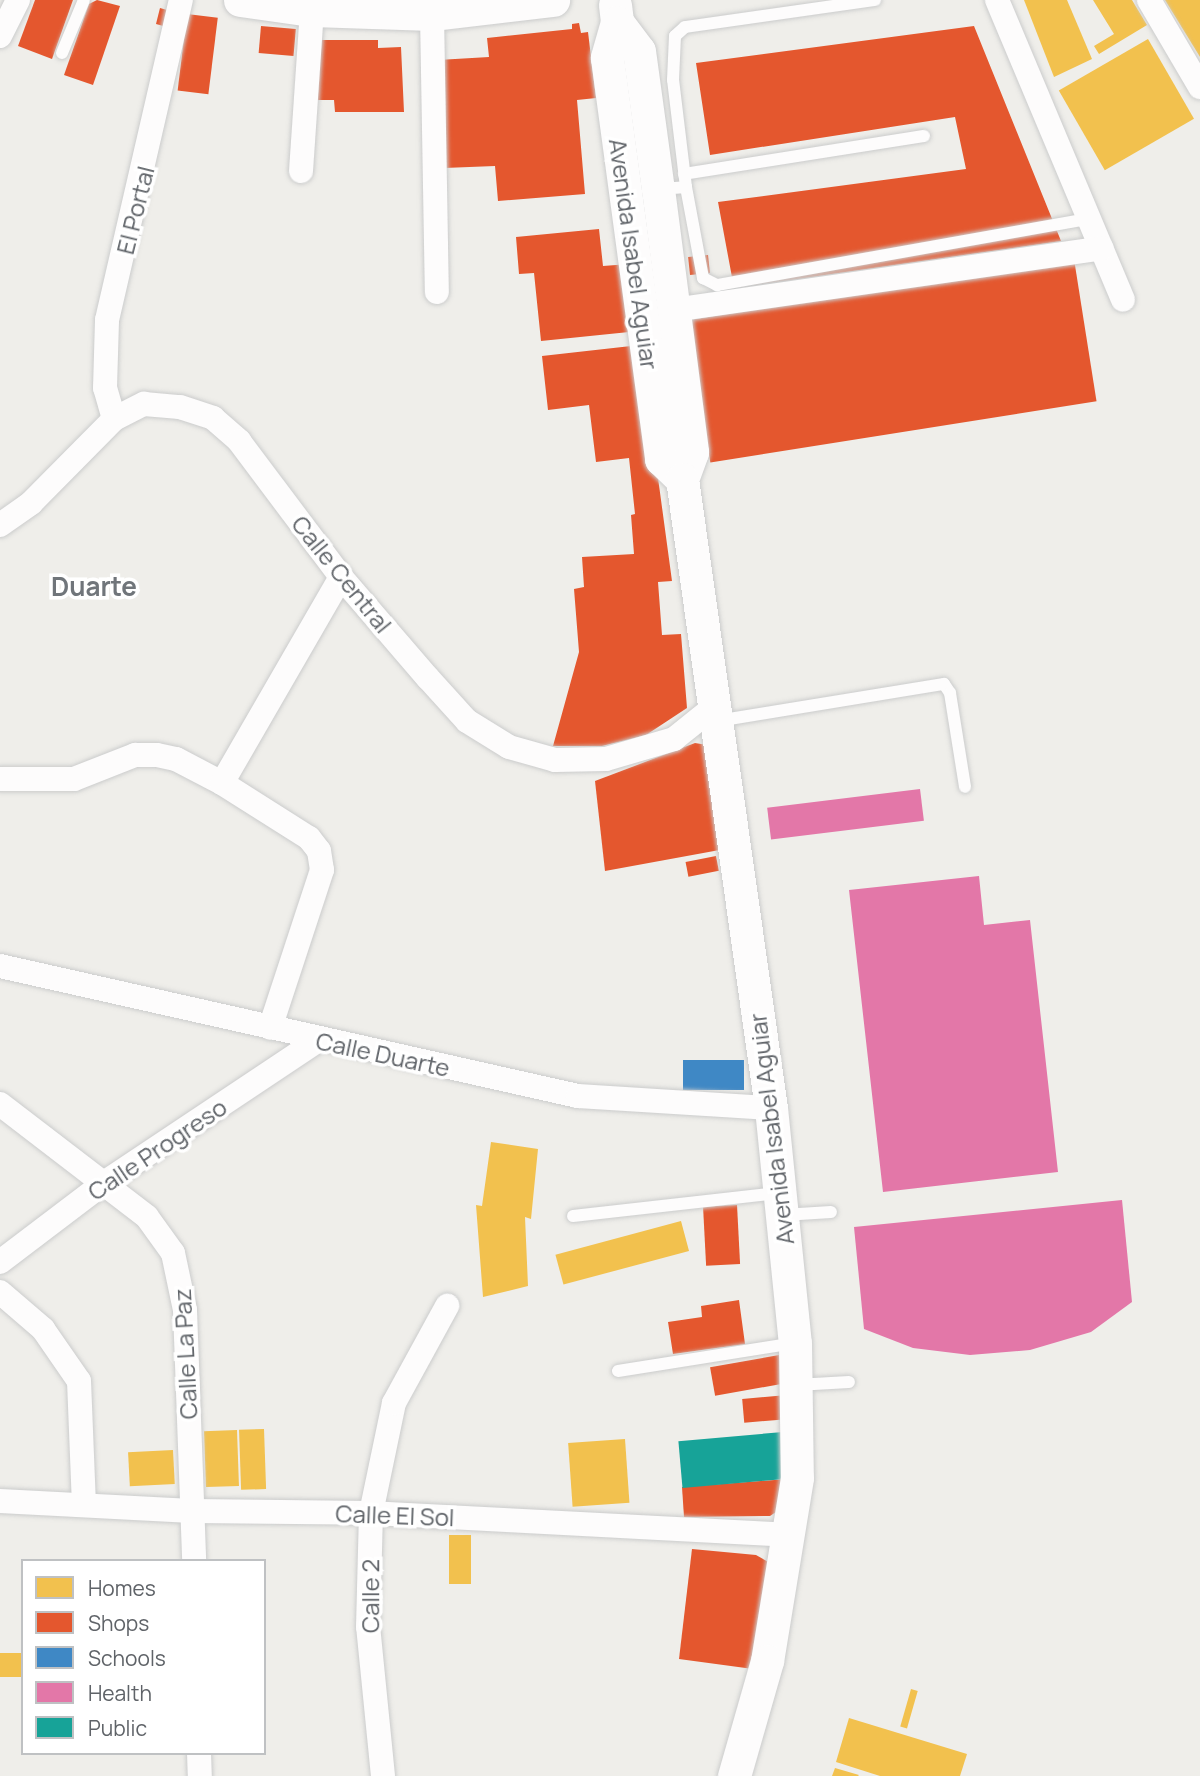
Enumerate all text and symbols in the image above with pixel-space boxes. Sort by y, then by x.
street label: Avenida Isabel Aguiar [604,136,664,372]
street label: El Portal [110,163,160,257]
street label: Calle Central [286,510,398,638]
district label: Duarte [51,571,137,603]
street label: Avenida Isabel Aguiar [742,1011,800,1247]
street label: Calle Duarte [313,1026,453,1082]
street label: Calle Progreso [82,1092,232,1206]
street label: Calle La Paz [167,1288,203,1420]
street label: Calle El Sol [335,1499,455,1531]
legend [21,1559,266,1755]
street label: Calle 2 [356,1559,384,1633]
text: Homes [88,1574,156,1602]
text: Shops [88,1609,149,1637]
text: Schools [88,1644,166,1672]
text: Health [88,1679,152,1707]
text: Public [88,1714,147,1742]

